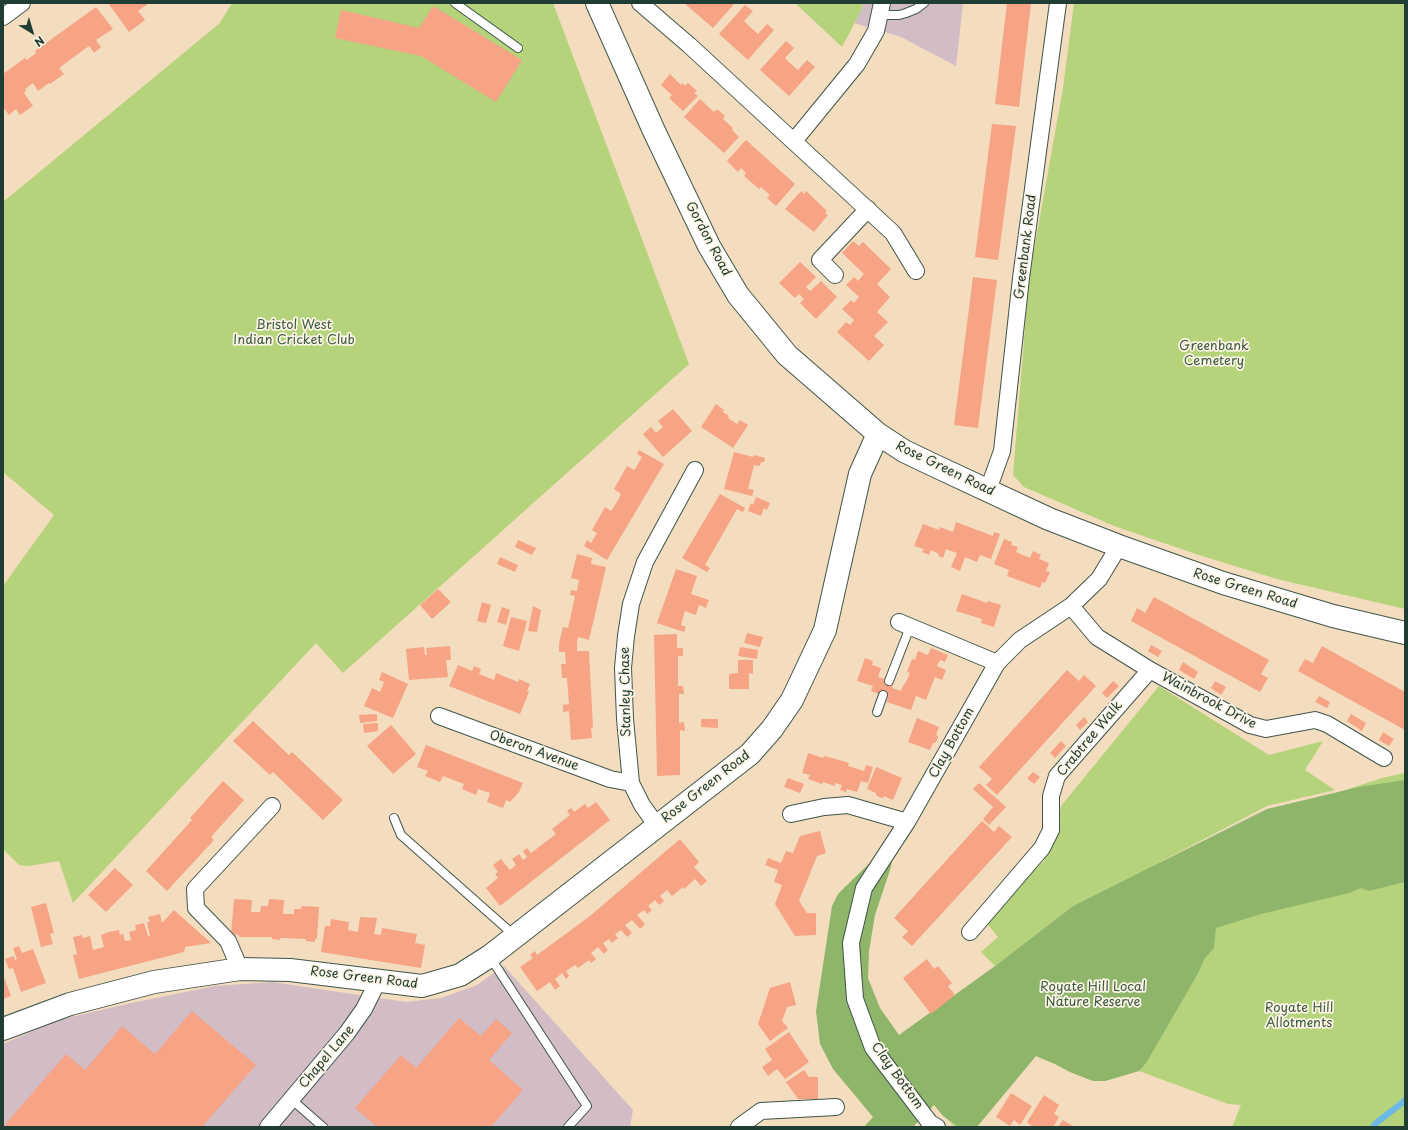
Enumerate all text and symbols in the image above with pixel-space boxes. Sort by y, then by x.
north arrow [12,12,52,52]
text: N [31,32,48,51]
street label: Greenbank Road [1012,194,1040,300]
street label: Gordon Road [682,199,734,279]
park label: Bristol West Indian Cricket Club [233,317,355,348]
park label: Greenbank Cemetery [1179,338,1249,369]
street label: Rose Green Road [893,438,997,500]
street label: Rose Green Road [1191,566,1299,612]
street label: Stanley Chase [617,647,635,737]
street label: Wainbrook Drive [1159,669,1259,733]
street label: Crabtree Walk [1054,698,1126,780]
street label: Clay Bottom [926,705,978,781]
street label: Oberon Avenue [487,728,581,774]
street label: Rose Green Road [659,748,753,826]
street label: Rose Green Road [309,964,419,992]
park label: Royate Hill Local Nature Reserve [1040,979,1146,1010]
park label: Royate Hill Allotments [1265,1000,1333,1031]
street label: Chapel Lane [296,1022,358,1092]
street label: Clay Bottom [868,1040,926,1112]

